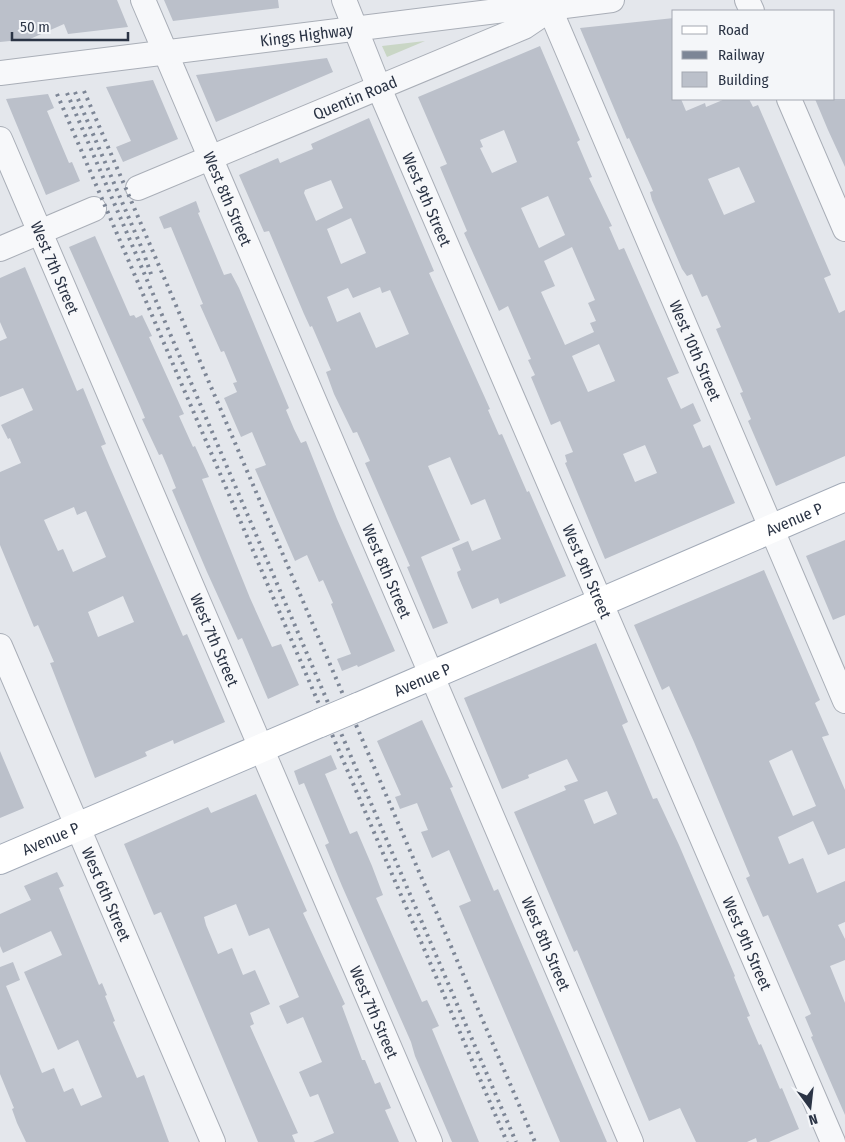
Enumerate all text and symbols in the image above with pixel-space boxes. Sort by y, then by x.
scale bar [12,10,129,42]
legend [672,10,835,100]
text: 50 m [20,18,50,36]
street label: Kings Highway [259,20,355,50]
text: Road [718,21,749,39]
text: Railway [718,46,765,64]
text: Building [718,71,769,89]
street label: Quentin Road [310,72,400,124]
street label: West 8th Street [199,149,256,249]
street label: West 9th Street [398,150,455,250]
street label: West 7th Street [26,219,83,318]
street label: West 10th Street [665,298,725,404]
street label: Avenue P [763,499,826,540]
street label: West 8th Street [358,521,415,622]
street label: West 9th Street [558,522,616,622]
street label: West 7th Street [186,591,243,690]
street label: Avenue P [391,659,454,700]
street label: Avenue P [19,818,82,859]
street label: West 6th Street [78,844,135,945]
street label: West 8th Street [517,894,574,994]
street label: West 9th Street [718,894,776,994]
street label: West 7th Street [346,963,402,1062]
north arrow [785,1082,835,1132]
text: N [807,1110,819,1128]

